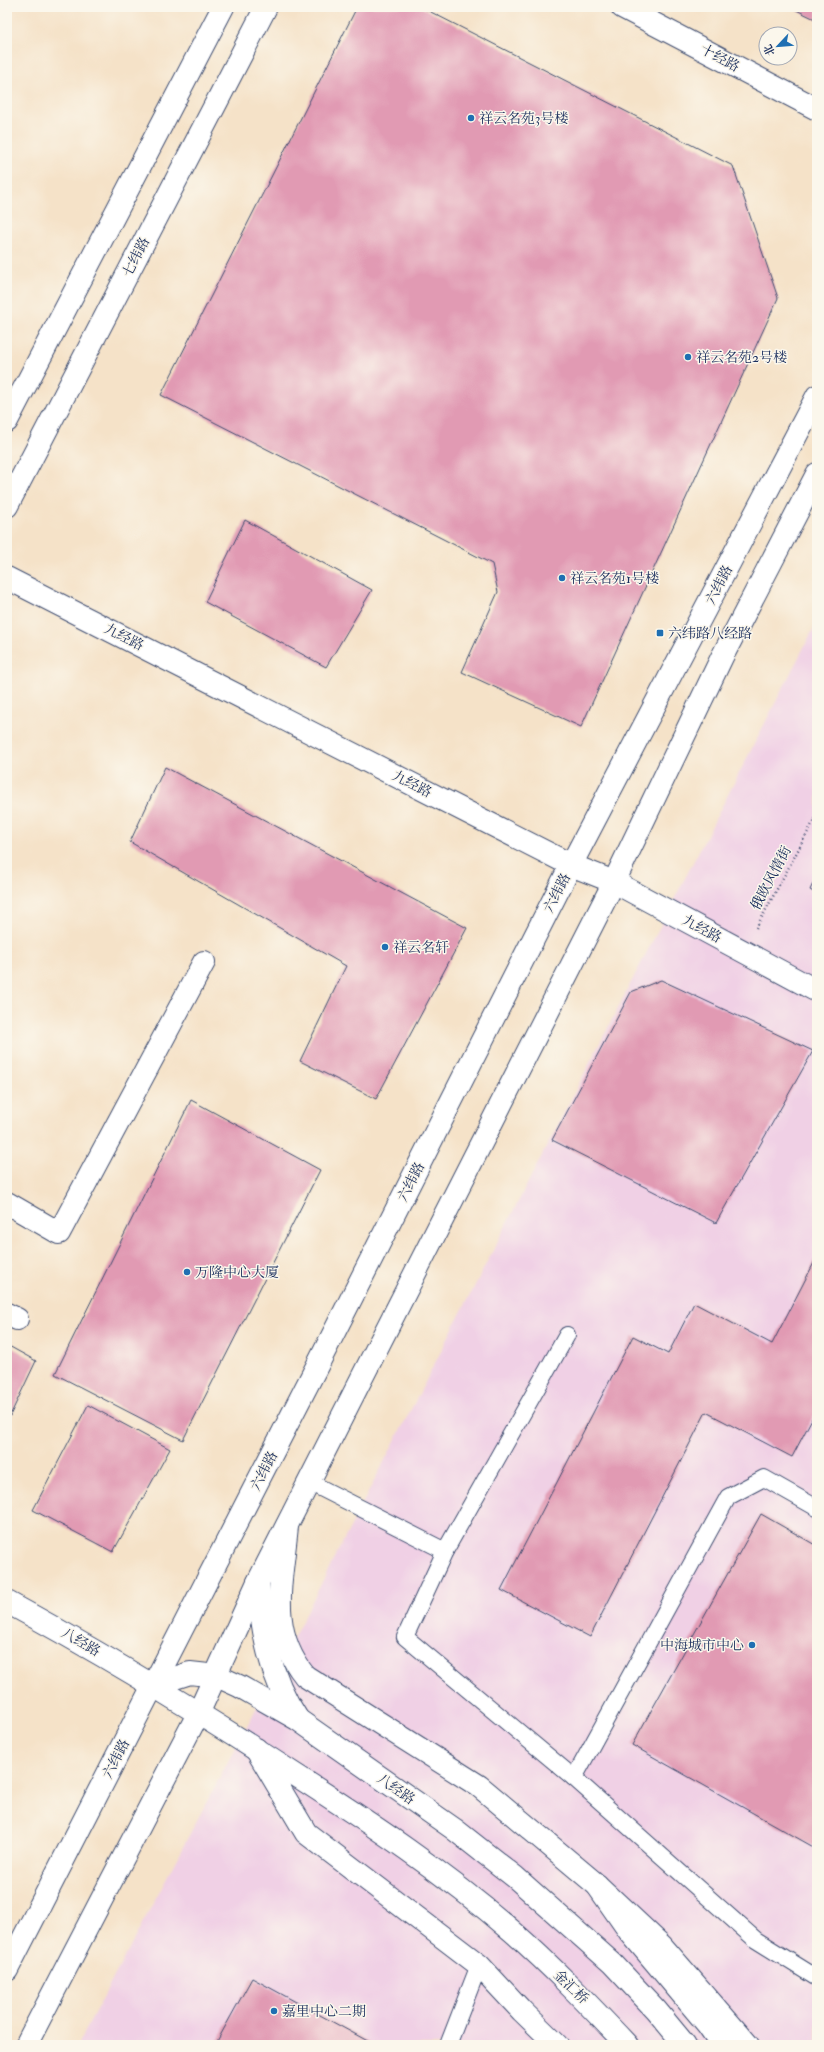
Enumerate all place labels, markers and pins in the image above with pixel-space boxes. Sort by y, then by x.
place label: 祥云名苑3号楼 [479,110,568,127]
marker: 祥云名苑3号楼 [466,113,476,123]
place label: 祥云名苑2号楼 [696,349,787,366]
marker: 祥云名苑2号楼 [683,352,693,362]
place label: 祥云名苑1号楼 [570,570,659,587]
marker: 祥云名苑1号楼 [557,573,567,583]
place label: 六纬路八经路 [668,625,752,642]
marker: 六纬路八经路 [655,628,665,638]
place label: 祥云名轩 [393,939,449,956]
marker: 祥云名轩 [380,942,390,952]
place label: 万隆中心大厦 [195,1264,279,1281]
marker: 万隆中心大厦 [182,1267,192,1277]
place label: 中海城市中心 [660,1637,744,1654]
marker: 中海城市中心 [747,1640,757,1650]
place label: 嘉里中心二期 [282,2003,366,2020]
marker: 嘉里中心二期 [269,2006,279,2016]

